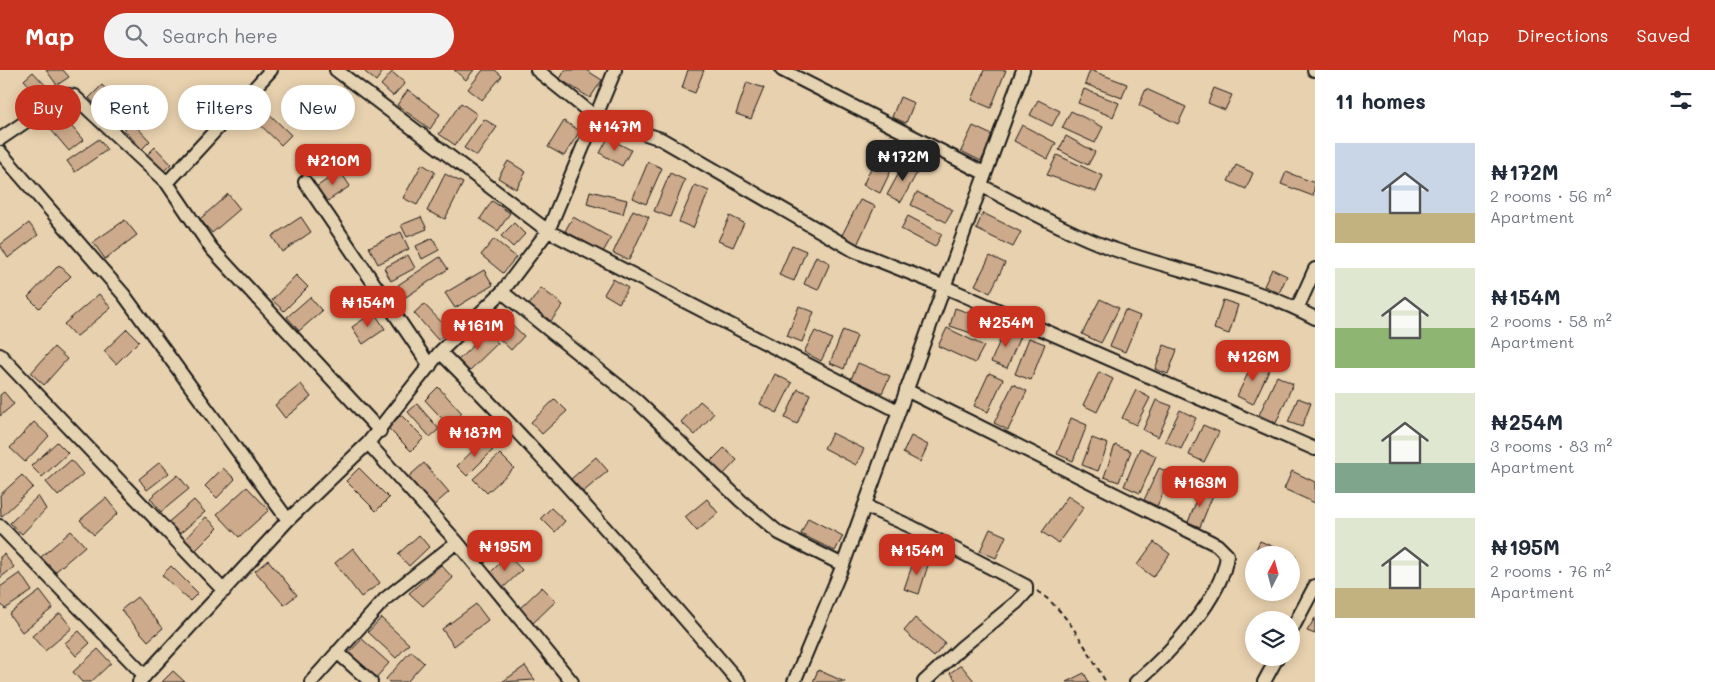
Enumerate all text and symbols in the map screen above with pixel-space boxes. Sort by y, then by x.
search box [104,13,454,58]
text: Map [25,20,74,51]
icon: search [122,21,150,49]
text: Search here [162,23,278,48]
text: Map [1452,23,1489,47]
text: Directions [1517,23,1609,47]
text: Saved [1637,23,1690,47]
chip: Buy [15,85,81,130]
chip: Rent [91,85,168,130]
chip: Filters [178,85,271,130]
chip: New [281,85,355,130]
icon: filters [1667,86,1695,114]
text: 11 homes [1335,87,1426,114]
pin: ₦147M [580,109,650,152]
text: ₦147M [588,115,642,136]
pin: ₦172M [868,140,938,182]
pin: ₦210M [298,144,368,186]
text: ₦172M [877,145,929,166]
text: ₦210M [306,149,360,170]
text: ₦172M [1490,158,1559,185]
icon: home [1375,163,1435,223]
text: 2 rooms · 56 m² [1490,185,1612,206]
text: Apartment [1490,206,1575,227]
text: ₦154M [1490,283,1561,310]
pin: ₦154M [333,286,403,328]
icon: home [1375,288,1435,348]
text: ₦154M [341,291,395,312]
pin: ₦254M [971,306,1041,348]
pin: ₦161M [443,308,513,351]
text: 2 rooms · 58 m² [1490,310,1612,331]
text: ₦254M [978,311,1034,332]
text: ₦161M [452,314,504,335]
text: Apartment [1490,331,1575,352]
pin: ₦126M [1218,340,1288,382]
text: ₦126M [1226,345,1280,366]
text: ₦254M [1490,408,1563,435]
icon: home [1375,413,1435,473]
pin: ₦187M [440,416,510,458]
text: ₦187M [448,421,502,442]
text: 3 rooms · 83 m² [1490,435,1612,456]
text: Apartment [1490,456,1575,477]
pin: ₦163M [1165,466,1235,508]
text: ₦163M [1173,471,1227,492]
pin: ₦195M [470,530,540,572]
text: ₦195M [1490,533,1560,560]
pin: ₦154M [882,534,952,576]
text: ₦195M [478,535,532,556]
icon: home [1375,538,1435,598]
text: ₦154M [890,539,944,560]
north arrow [1245,546,1300,601]
map controls [1245,546,1300,666]
text: 2 rooms · 76 m² [1490,560,1611,581]
text: Apartment [1490,581,1575,602]
button: layers [1245,611,1300,666]

